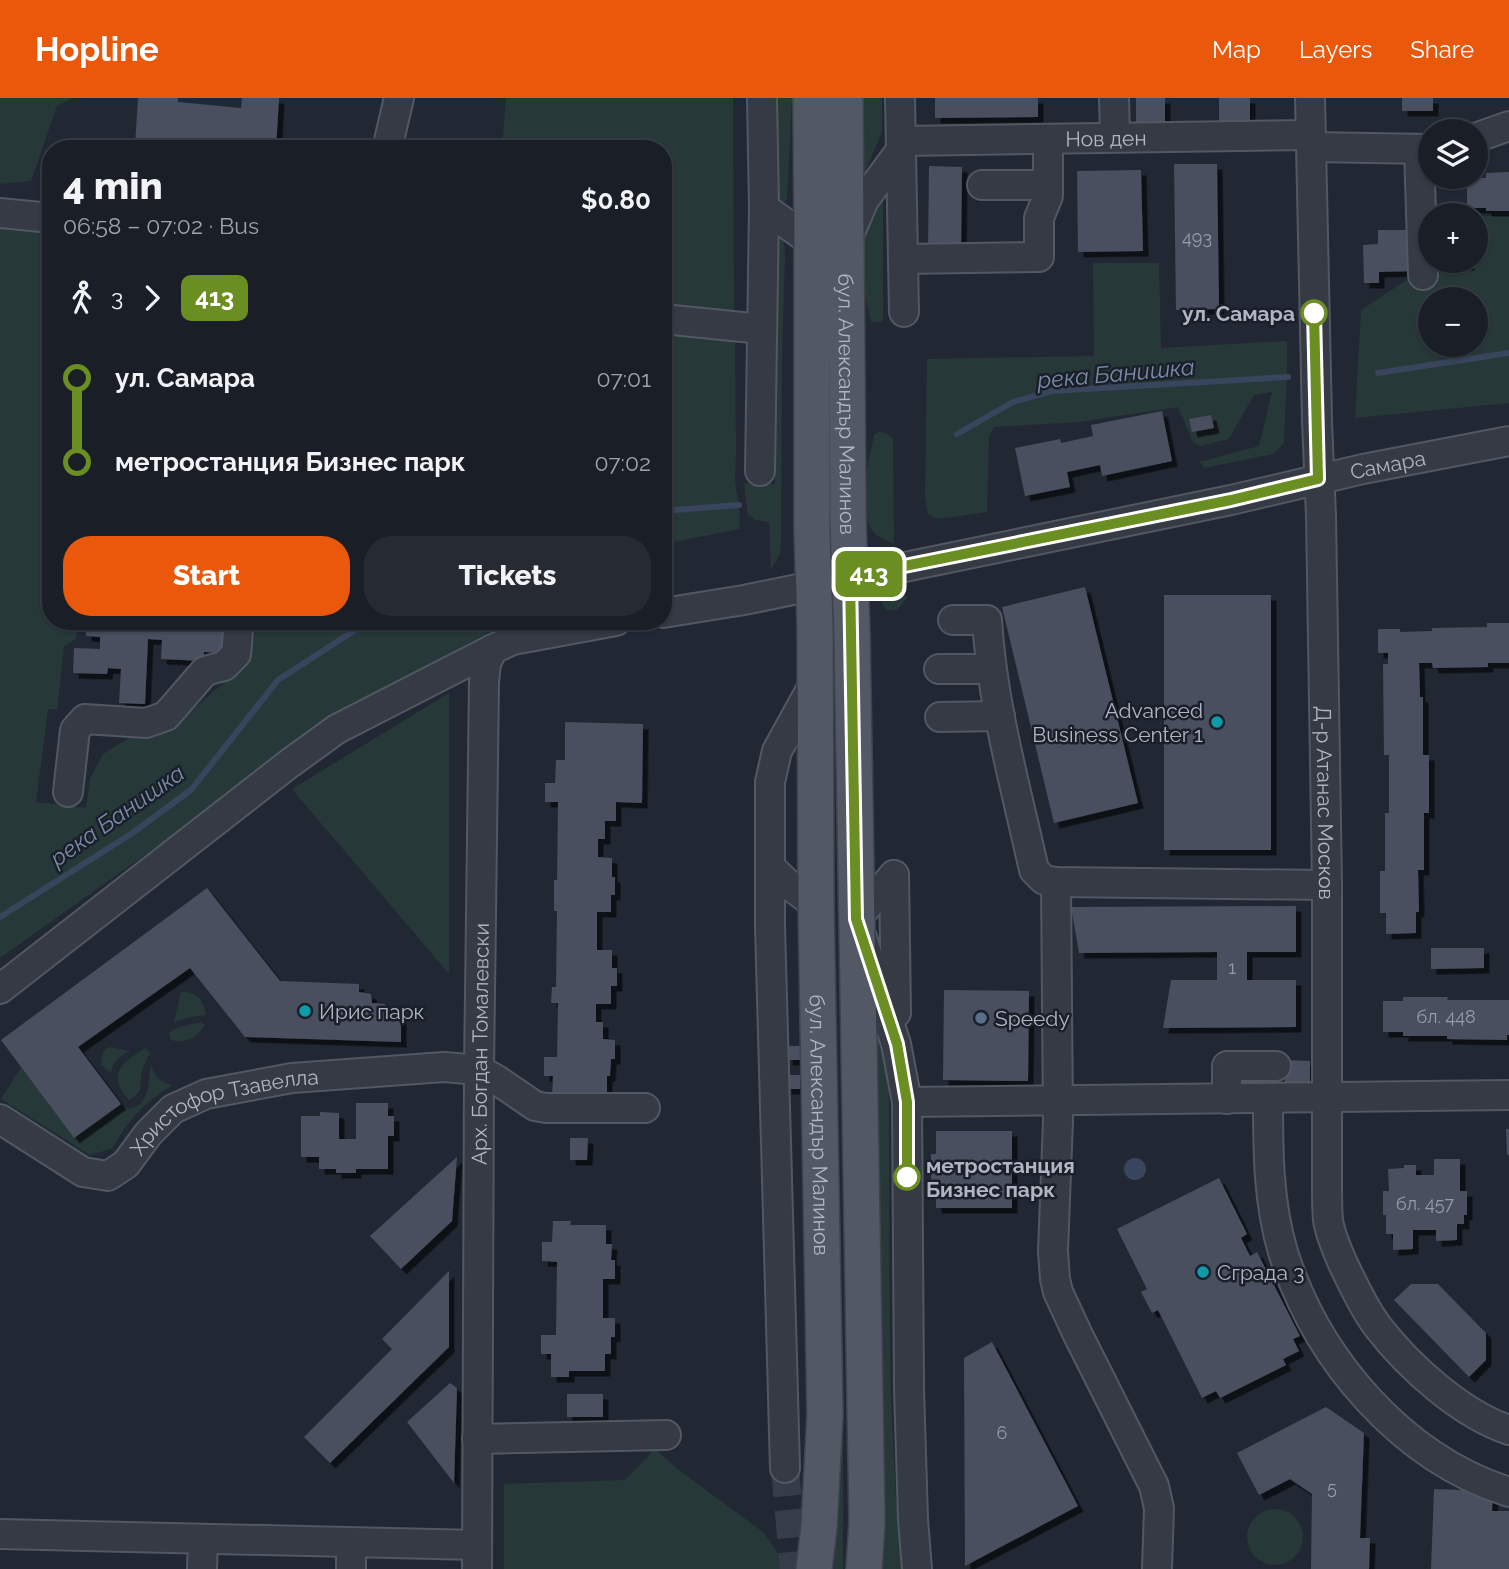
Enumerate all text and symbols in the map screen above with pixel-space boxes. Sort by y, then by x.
text: Hopline [35,30,159,69]
text: Map [1212,35,1261,64]
text: Layers [1299,35,1372,64]
text: Share [1410,35,1474,64]
map controls [1418,119,1488,357]
button: layers [1418,119,1488,189]
street label: Нов ден [1065,125,1147,151]
text: 4 min [63,163,163,208]
text: $0.80 [581,185,651,215]
button: + [1418,203,1488,273]
text: 06:58 – 07:02 · Bus [63,212,259,239]
house number: 493 [1182,227,1212,248]
street label: бул. Александър Малинов [834,273,861,535]
icon: walk [63,279,101,317]
icon: forward [133,279,171,317]
text: 413 [195,283,234,312]
text: 3 [111,284,123,311]
button: − [1418,287,1488,357]
marker: ул. Самара [1301,300,1327,326]
place label: ул. Самара [1182,301,1295,326]
water label: река Банишка [1035,353,1196,393]
text: ул. Самара [115,363,255,393]
text: 07:01 [597,365,651,392]
street label: Самара [1347,445,1428,484]
text: метростанция Бизнес парк [115,447,466,477]
text: 07:02 [594,449,651,476]
button: Start [63,536,350,616]
button: Tickets [364,536,651,616]
line badge: 413 [829,551,909,597]
text: 413 [850,559,888,588]
place label: Advanced Business Center 1 [1032,698,1203,747]
street label: Д-р Атанас Москов [1312,706,1340,900]
marker: Advanced Business Center 1 [1209,714,1225,730]
water label: река Банишка [44,759,189,872]
street label: Арх. Богдан Томалевски [466,923,493,1165]
house number: 1 [1228,957,1236,978]
street label: бул. Александър Малинов [805,994,835,1256]
place label: Ирис парк [319,999,425,1024]
marker: Ирис парк [297,1003,313,1019]
place label: Speedy [995,1006,1070,1031]
house number: бл. 448 [1416,1006,1476,1027]
marker: Speedy [973,1010,989,1026]
street label: Христофор Тзавелла [124,1064,319,1160]
place label: метростанция Бизнес парк [926,1153,1075,1202]
marker: метростанция Бизнес парк [894,1164,920,1190]
house number: бл. 457 [1396,1193,1455,1214]
place label: Сграда 3 [1217,1260,1305,1285]
marker: Сграда 3 [1195,1264,1211,1280]
house number: 6 [997,1422,1008,1443]
house number: 5 [1327,1477,1337,1498]

